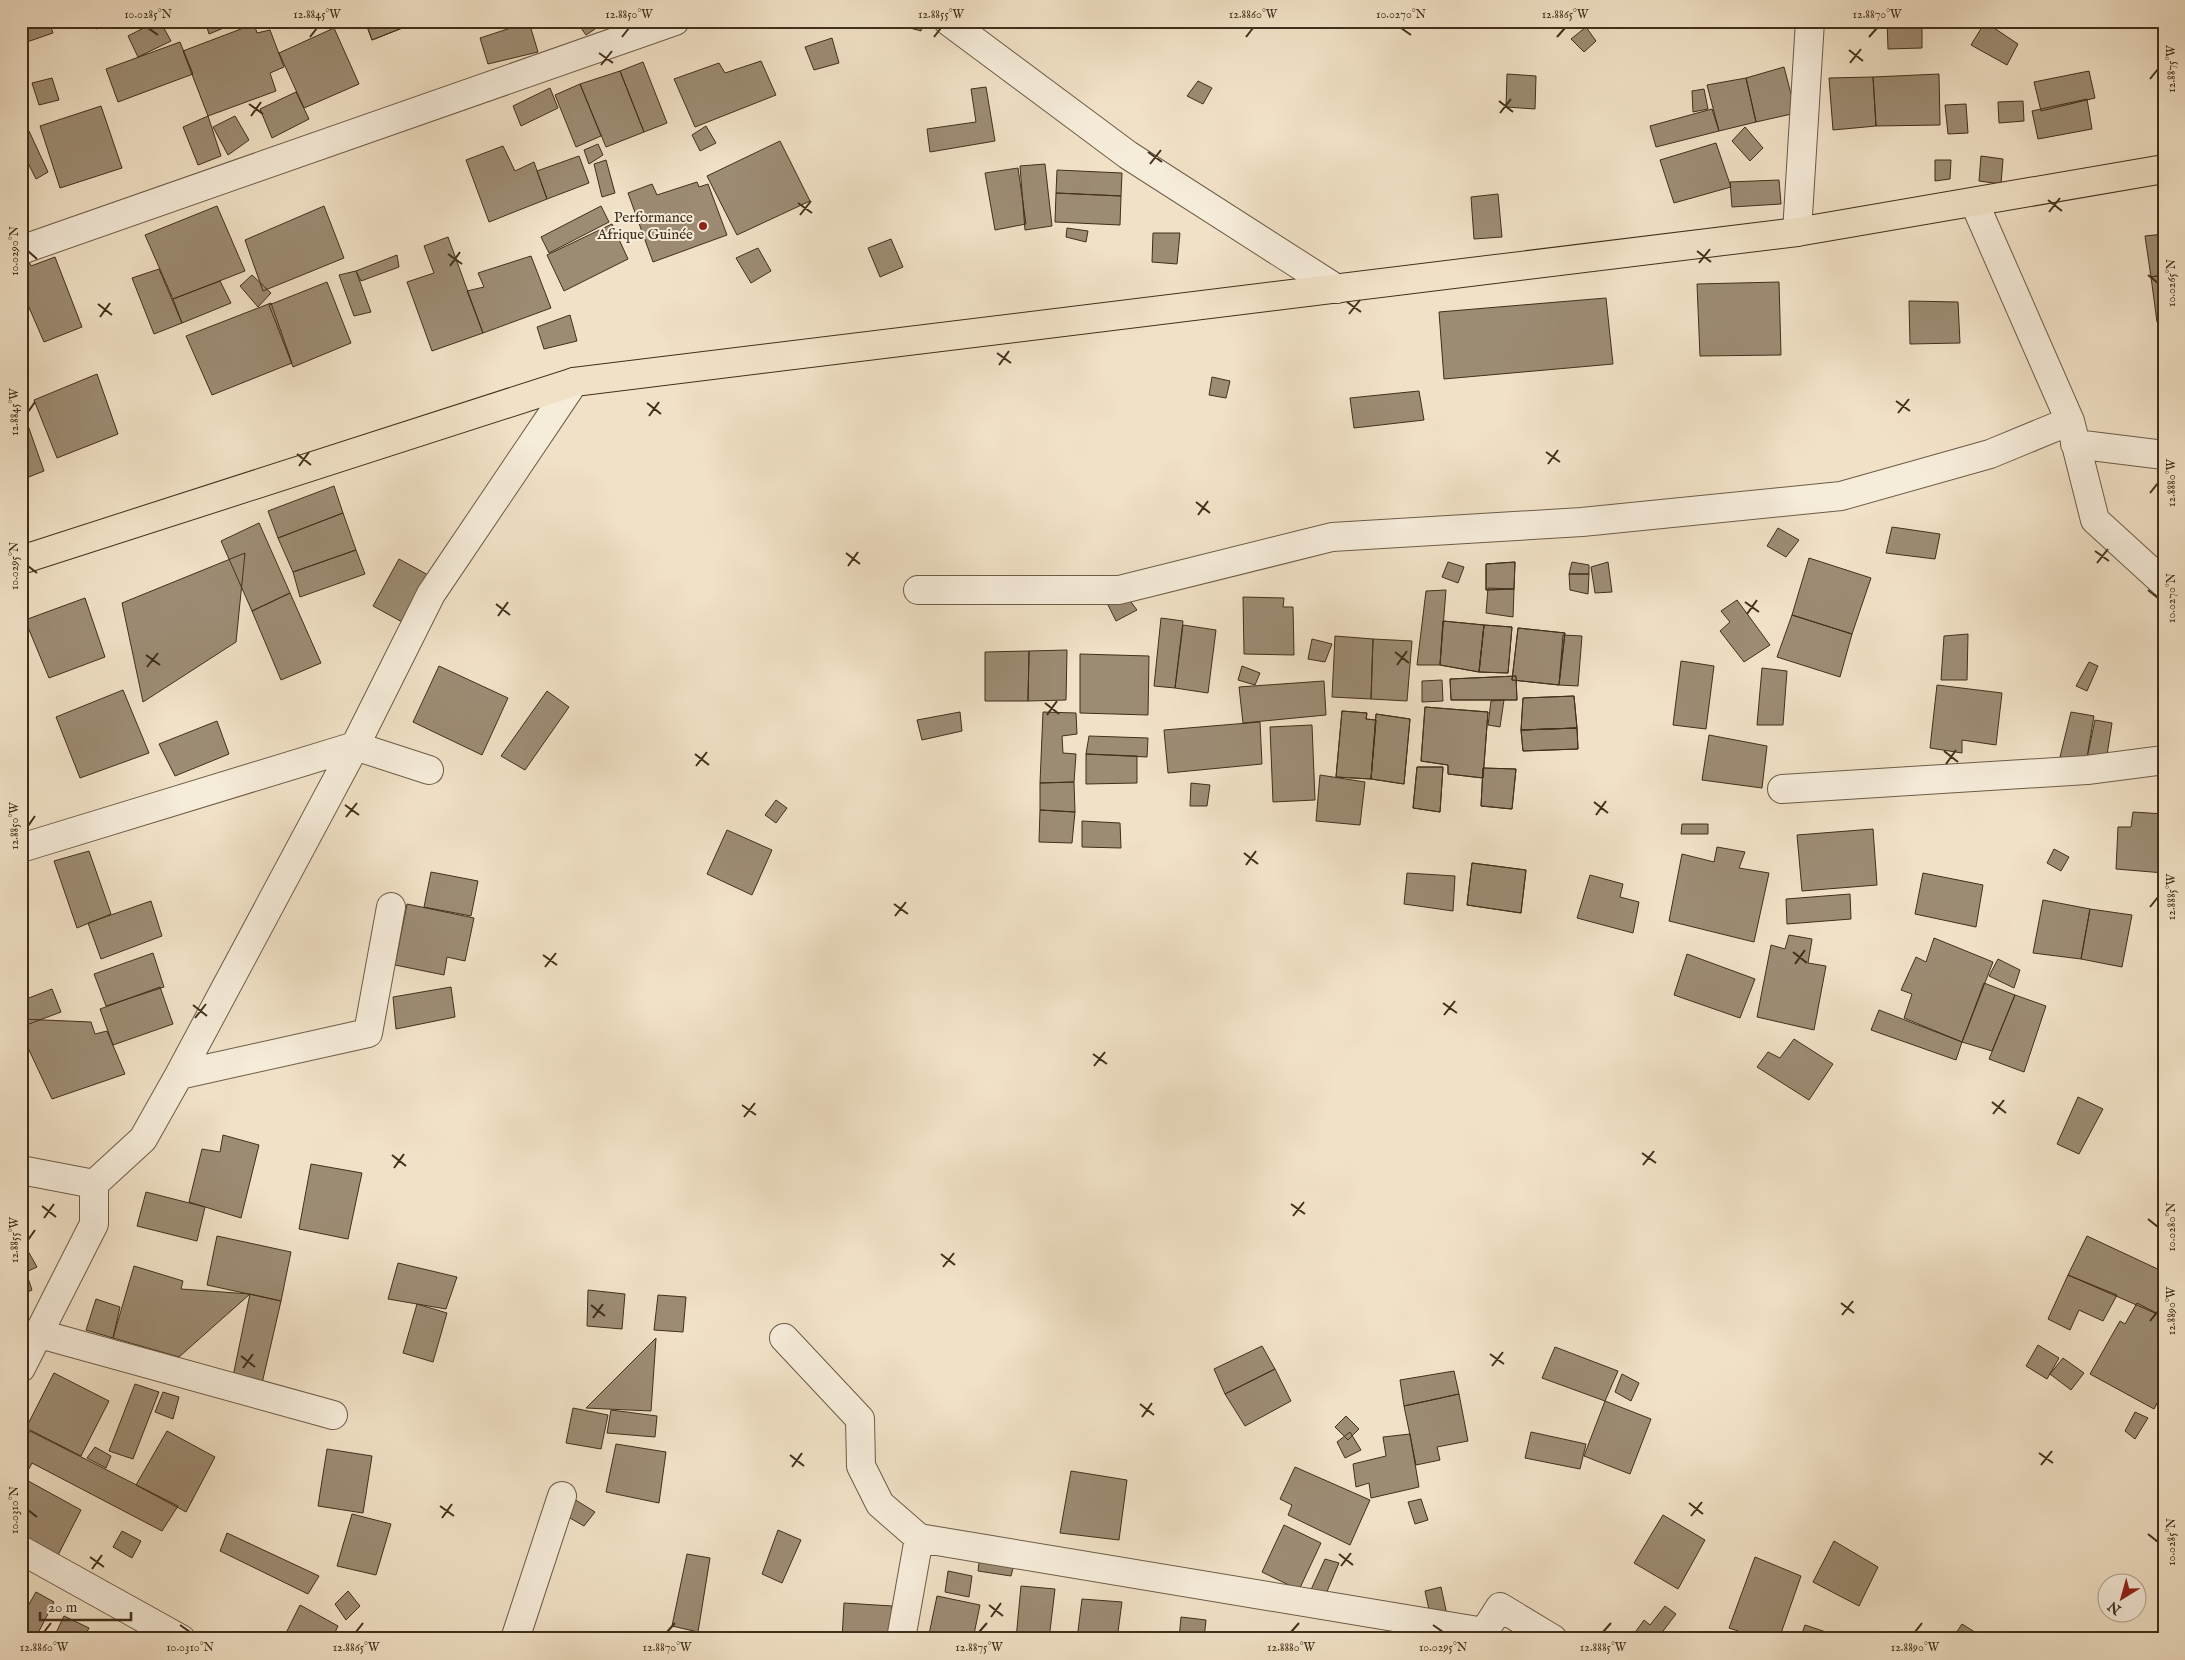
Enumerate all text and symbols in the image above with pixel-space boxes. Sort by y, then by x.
text: 10.0285°N [124,7,172,22]
text: 12.8845°W [293,7,341,22]
text: 12.8850°W [605,7,653,22]
text: 12.8855°W [918,7,965,22]
text: 12.8860°W [1229,7,1278,22]
text: 10.0270°N [1376,7,1427,22]
text: 12.8865°W [1542,7,1589,22]
text: 12.8870°W [1853,7,1902,22]
text: 12.8875°W [2164,45,2179,93]
place label: Performance Afrique Guinée [596,208,693,244]
marker: Performance Afrique Guinée [697,220,709,232]
text: 10.0290°N [7,226,22,276]
text: 10.0265°N [2164,258,2179,307]
text: 12.8845°W [7,388,22,436]
text: 12.8880°W [2164,458,2179,507]
text: 10.0295°N [7,541,22,590]
text: 10.0270°N [2164,572,2179,623]
text: 12.8850°W [7,802,22,850]
text: 12.8885°W [2164,873,2179,920]
text: 10.0280°N [2164,1202,2179,1252]
text: 12.8855°W [7,1216,22,1263]
text: 12.8890°W [2164,1286,2179,1335]
text: 10.0310°N [7,1486,22,1534]
text: 10.0285°N [2164,1518,2179,1566]
north arrow [2098,1572,2148,1622]
scale bar [40,1590,131,1622]
text: N [2105,1597,2126,1619]
text: 20 m [48,1598,78,1617]
text: 12.8860°W [20,1640,69,1655]
text: 10.0310°N [166,1640,214,1655]
text: 12.8865°W [333,1640,380,1655]
text: 12.8870°W [643,1640,692,1655]
text: 12.8875°W [955,1640,1003,1655]
text: 12.8880°W [1267,1640,1316,1655]
text: 10.0295°N [1419,1640,1468,1655]
text: 12.8885°W [1580,1640,1627,1655]
text: 12.8890°W [1891,1640,1940,1655]

